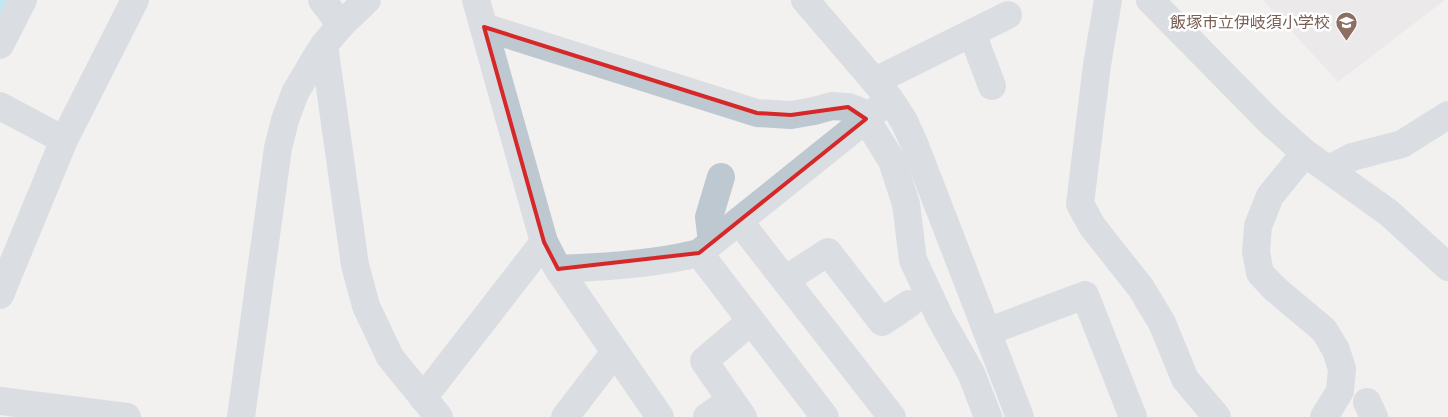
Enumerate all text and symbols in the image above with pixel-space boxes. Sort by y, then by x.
school or university icon: 飯塚市立伊岐須小学校 [1334,10,1358,41]
place label: 飯塚市立伊岐須小学校 [1170,13,1330,32]

